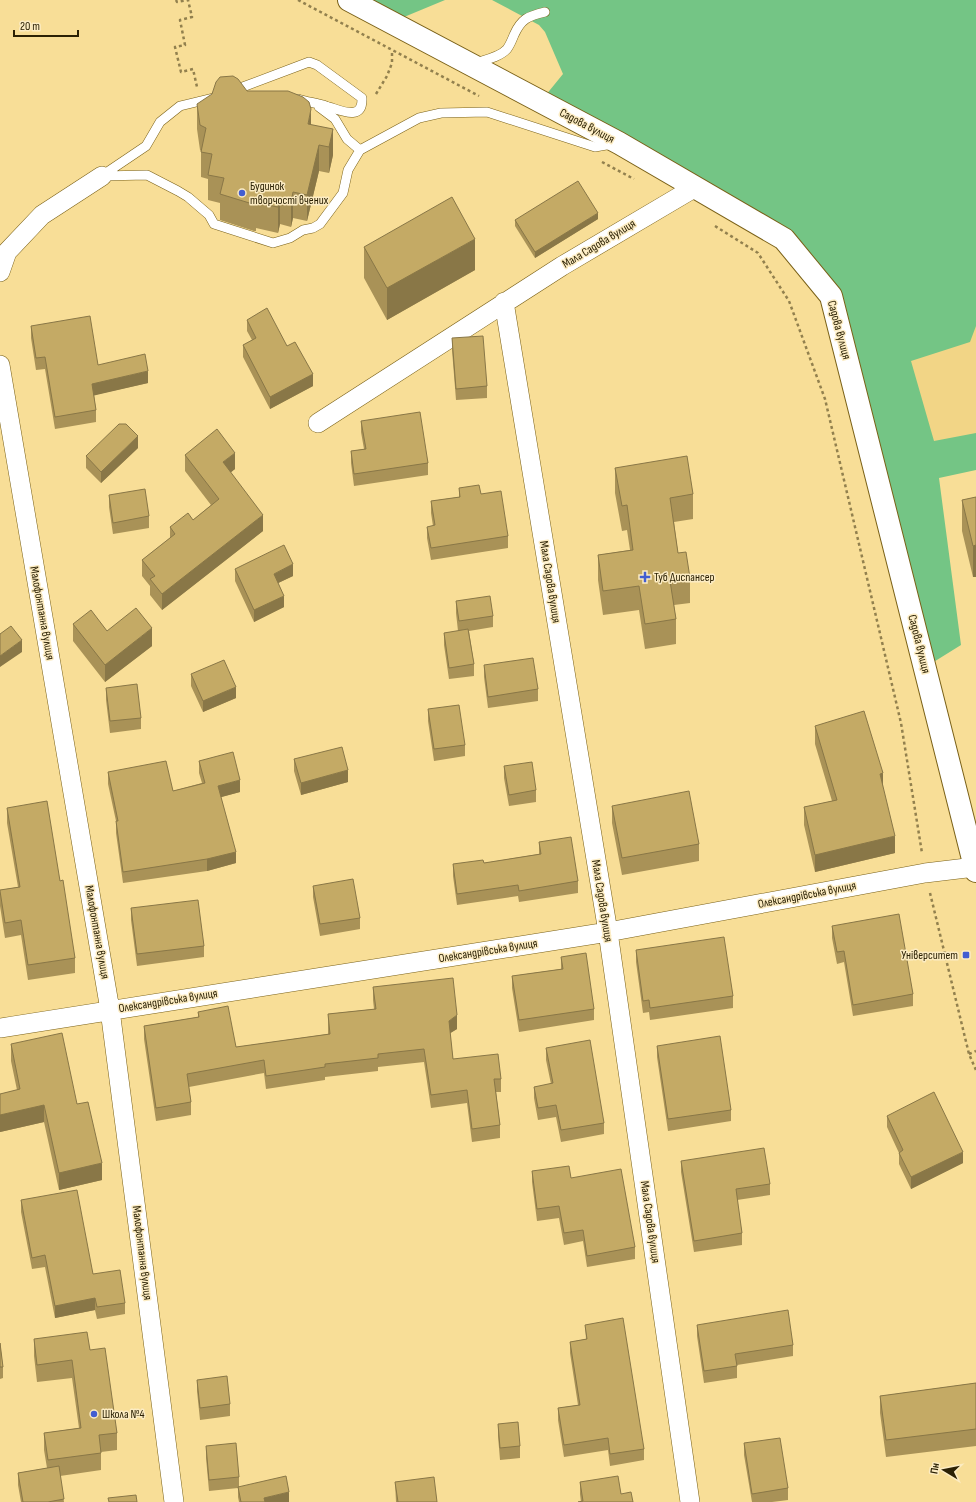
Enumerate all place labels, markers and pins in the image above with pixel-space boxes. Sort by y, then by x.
place label: Будинок творчості вчених [250,179,329,208]
marker: Будинок творчості вчених [237,188,247,198]
place label: Туб Диспансер [654,570,715,585]
marker: Туб Диспансер [639,571,651,583]
place label: Університет [901,948,958,963]
marker: Університет [961,950,971,960]
place label: Школа №4 [102,1407,145,1422]
marker: Школа №4 [89,1409,99,1419]

